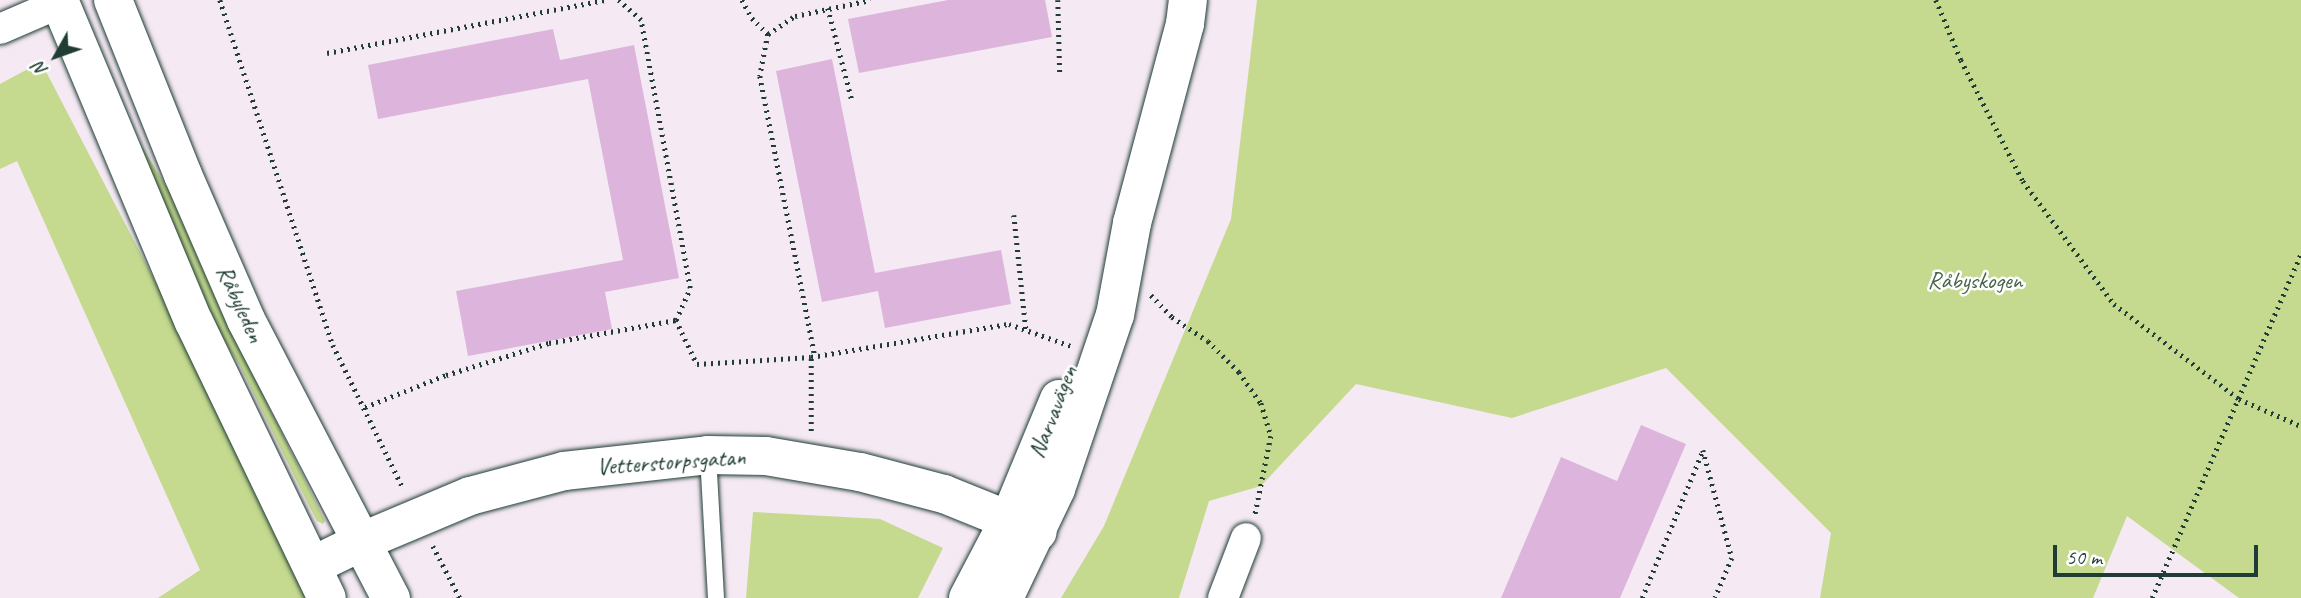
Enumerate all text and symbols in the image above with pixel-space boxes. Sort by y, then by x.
north arrow [21,21,91,91]
text: N [27,57,53,82]
street label: Råbyleden [210,261,270,347]
park label: Råbyskogen [1928,267,2022,295]
street label: Narvavägen [1022,362,1084,462]
street label: Vetterstorpsgatan [596,442,746,482]
scale bar [2056,532,2261,576]
text: 50 m [2066,544,2102,570]

